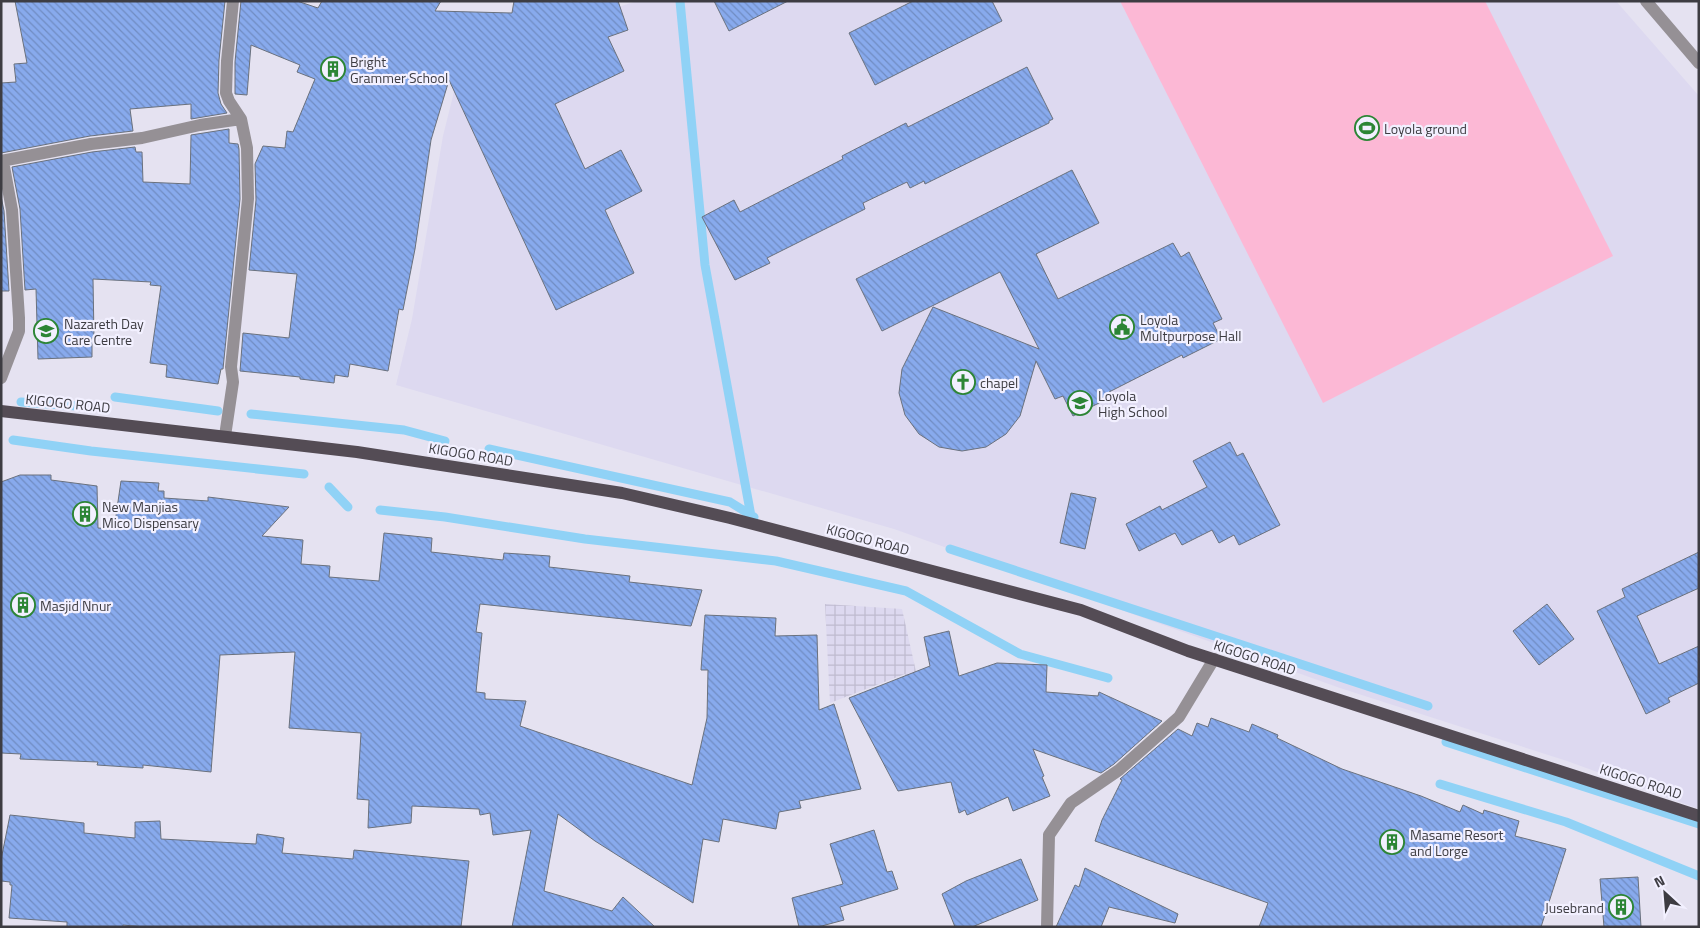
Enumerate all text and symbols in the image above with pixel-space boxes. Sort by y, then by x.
place label: Bright Grammer School [350,51,448,88]
building icon: Bright Grammer School [320,56,346,82]
sports icon: Loyola ground [1354,115,1380,141]
place label: Loyola ground [1384,118,1467,139]
place label: Loyola Multpurpose Hall [1140,309,1241,346]
place label: Nazareth Day Care Centre [64,313,144,350]
public building icon: Loyola Multpurpose Hall [1109,314,1135,340]
school or university icon: Nazareth Day Care Centre [33,318,59,344]
church icon: chapel [950,369,976,395]
place label: chapel [980,372,1018,393]
place label: Loyola High School [1098,385,1168,422]
street label: KIGOGO ROAD [24,388,112,418]
school or university icon: Loyola High School [1067,390,1093,416]
street label: KIGOGO ROAD [427,437,515,471]
place label: New Manjias Mico Dispensary [102,496,199,533]
building icon: New Manjias Mico Dispensary [72,501,98,527]
street label: KIGOGO ROAD [824,518,912,560]
building icon: Masjid Nnur [10,592,36,618]
place label: Masjid Nnur [40,595,111,616]
street label: KIGOGO ROAD [1211,634,1299,680]
street label: KIGOGO ROAD [1597,758,1685,804]
place label: Masame Resort and Lorge [1410,824,1503,861]
building icon: Masame Resort and Lorge [1379,829,1405,855]
north arrow [1640,868,1690,918]
text: N [1650,869,1668,892]
building icon: Jusebrand [1608,894,1634,920]
place label: Jusebrand [1545,897,1604,918]

